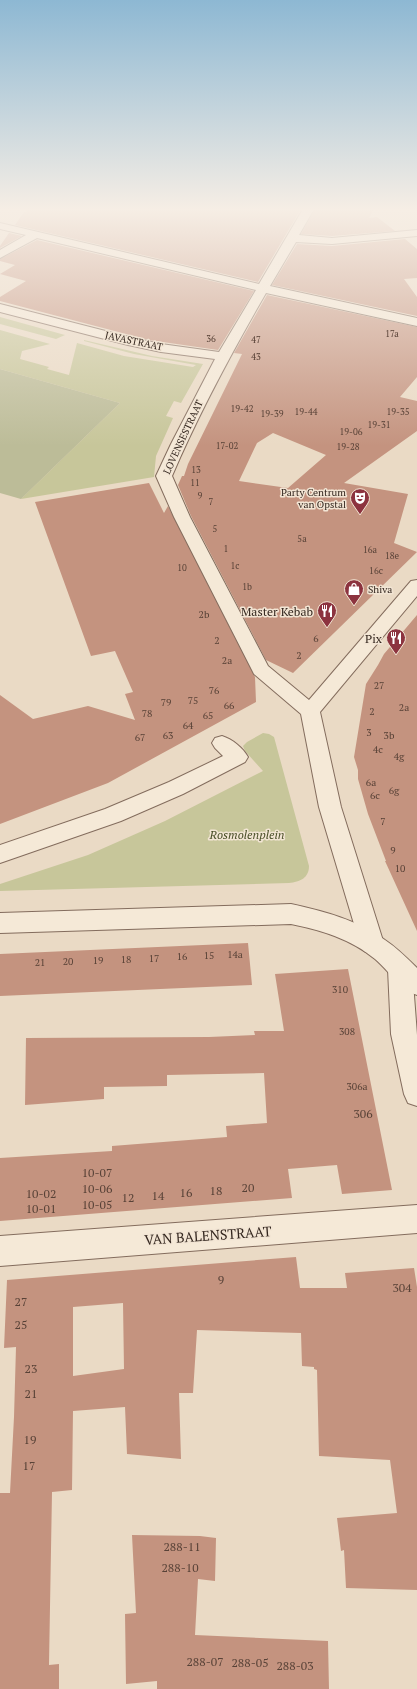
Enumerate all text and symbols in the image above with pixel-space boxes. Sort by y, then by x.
house number: 17a [385,328,399,340]
street label: JAVASTRAAT [104,329,164,353]
house number: 36 [206,333,216,345]
house number: 47 [251,334,261,346]
house number: 43 [251,351,261,363]
street label: LOVENSESTRAAT [160,398,206,476]
house number: 19-42 [230,403,254,415]
house number: 19-44 [294,406,318,418]
house number: 19-35 [386,406,410,418]
house number: 19-39 [260,408,284,420]
house number: 19-31 [367,419,391,431]
house number: 19-06 [339,426,363,438]
house number: 17-02 [216,440,238,452]
house number: 19-28 [336,441,360,453]
house number: 13 [191,464,201,476]
house number: 11 [190,477,200,489]
place label: Party Centrum van Opstal [281,486,346,511]
theatre icon: Party Centrum van Opstal [349,487,371,515]
house number: 9 [198,490,203,502]
house number: 7 [209,496,214,508]
house number: 5 [213,523,218,535]
house number: 5a [297,533,307,545]
house number: 1 [224,543,228,555]
house number: 16a [363,544,378,556]
house number: 18e [385,550,400,562]
house number: 1c [231,560,240,572]
house number: 10 [177,562,187,574]
house number: 16c [369,565,383,577]
shop icon: Shiva [343,578,365,606]
house number: 1b [242,581,252,593]
place label: Shiva [368,583,392,596]
restaurant icon: Master Kebab [316,600,338,628]
place label: Master Kebab [241,604,313,619]
house number: 2b [199,608,210,621]
restaurant icon: Pix [385,627,407,655]
place label: Pix [365,631,383,646]
house number: 6 [313,632,319,645]
house number: 2 [214,634,220,647]
house number: 2 [296,649,302,662]
house number: 2a [222,654,232,667]
house number: 27 [374,679,384,692]
house number: 76 [209,684,220,697]
house number: 75 [188,694,198,707]
house number: 79 [161,696,171,709]
house number: 66 [224,699,235,712]
house number: 2a [399,701,409,714]
house number: 2 [369,705,375,718]
house number: 78 [142,707,152,720]
house number: 65 [203,709,213,722]
house number: 64 [183,719,194,732]
house number: 3 [366,726,372,739]
house number: 63 [163,729,173,742]
house number: 3b [384,729,395,742]
house number: 67 [135,731,145,744]
house number: 4c [373,743,383,756]
house number: 4g [394,750,405,763]
house number: 6a [366,776,376,789]
house number: 6g [389,784,400,797]
house number: 6c [370,789,380,802]
house number: 7 [380,815,386,828]
park label: Rosmolenplein [209,827,284,842]
house number: 9 [390,844,396,857]
house number: 10 [395,862,405,875]
house number: 14a [227,948,243,961]
house number: 15 [204,949,214,962]
house number: 16 [177,950,188,963]
house number: 17 [149,952,159,965]
house number: 18 [121,953,131,966]
house number: 19 [93,954,103,967]
house number: 20 [63,955,73,968]
house number: 21 [35,956,45,969]
house number: 310 [332,983,348,996]
house number: 308 [339,1025,355,1038]
house number: 306a [346,1080,368,1093]
house number: 306 [353,1106,373,1121]
house number: 10-07 [82,1165,112,1180]
house number: 20 [242,1180,254,1195]
house number: 10-06 [82,1181,113,1196]
house number: 18 [210,1183,222,1198]
house number: 16 [180,1185,193,1200]
house number: 10-02 [26,1186,56,1201]
house number: 14 [152,1188,165,1203]
house number: 12 [122,1190,134,1205]
house number: 10-05 [82,1197,112,1212]
house number: 10-01 [26,1201,56,1216]
street label: VAN BALENSTRAAT [144,1221,273,1249]
house number: 9 [218,1272,224,1287]
house number: 304 [392,1280,412,1295]
house number: 27 [15,1294,27,1309]
house number: 25 [15,1317,27,1332]
house number: 23 [25,1361,37,1376]
house number: 21 [25,1386,37,1401]
house number: 19 [24,1432,36,1447]
house number: 17 [23,1458,35,1473]
house number: 288-11 [163,1539,201,1554]
house number: 288-10 [161,1560,199,1575]
house number: 288-07 [186,1654,224,1669]
house number: 288-05 [231,1655,269,1670]
house number: 288-03 [276,1658,314,1673]

